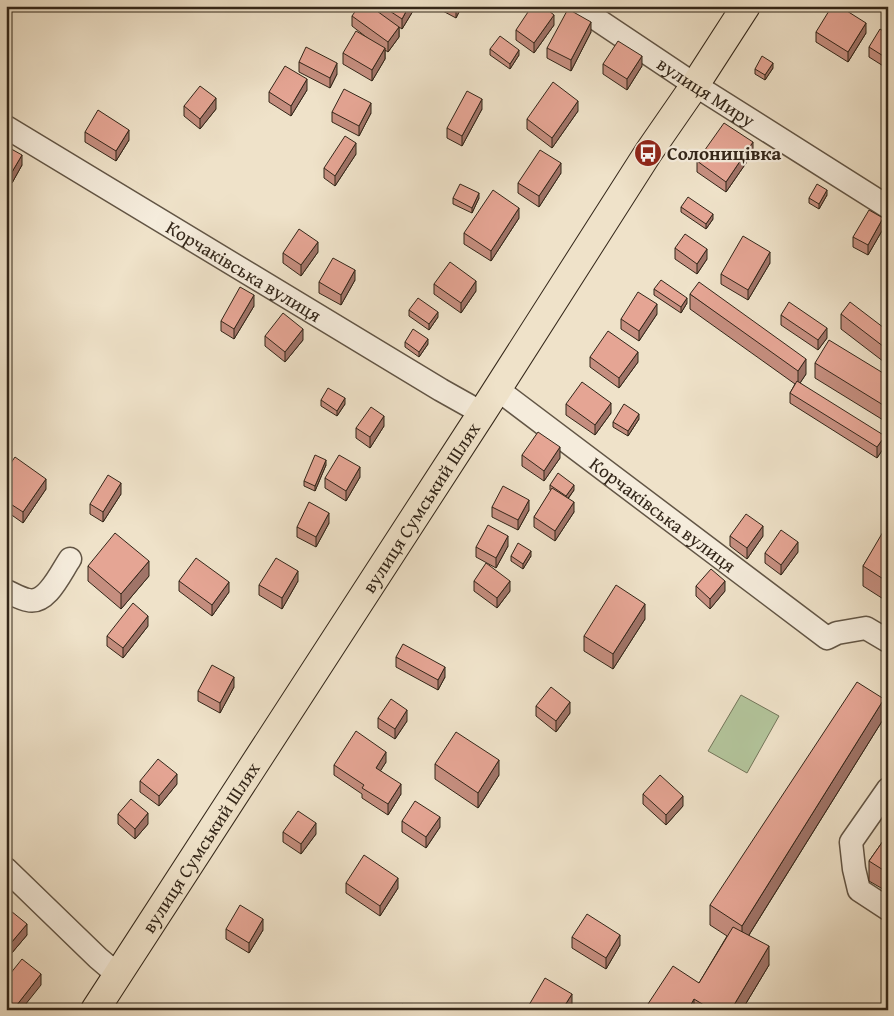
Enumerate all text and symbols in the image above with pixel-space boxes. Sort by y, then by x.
street label: вулиця Миру [652,50,761,134]
bus stop icon: Солоницівка [633,138,663,168]
place label: Солоницівка [667,139,782,167]
street label: Корчаківська вулиця [161,213,327,329]
street label: вулиця Сумський Шлях [355,416,487,598]
street label: Корчаківська вулиця [584,450,743,579]
street label: вулиця Сумський Шлях [135,756,267,938]

